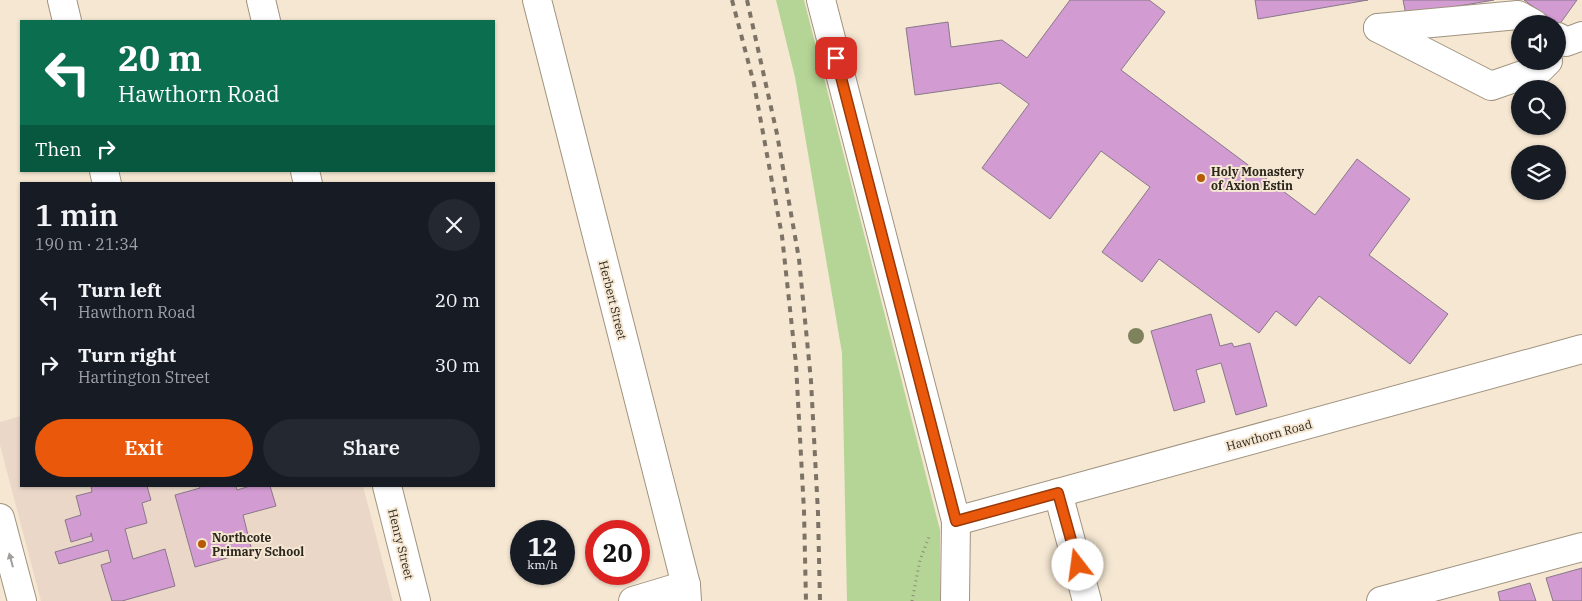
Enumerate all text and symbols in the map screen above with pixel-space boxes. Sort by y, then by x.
map controls [1511,15,1566,200]
button: sound [1511,15,1566,70]
text: 20 m [118,35,202,81]
pin [815,37,857,79]
icon: left [35,40,100,105]
icon: arrive [822,44,850,72]
text: Hawthorn Road [118,79,280,108]
button: search [1511,80,1566,135]
icon: right [92,135,120,163]
text: Then [35,137,82,161]
button: layers [1511,145,1566,200]
place label: Holy Monastery of Axion Estin [1211,164,1304,193]
marker: Holy Monastery of Axion Estin [1195,172,1207,184]
text: 1 min [35,195,118,234]
button: close [428,199,480,251]
text: 190 m · 21:34 [35,234,138,254]
street label: Herbert Street [596,259,630,341]
text: Turn left [78,278,161,302]
icon: left [35,286,63,314]
text: 20 m [435,288,480,312]
text: Hawthorn Road [78,302,195,322]
text: Turn right [78,343,176,367]
icon: right [35,351,63,379]
text: 30 m [435,353,480,377]
text: Hartington Street [78,367,210,387]
street label: Hawthorn Road [1225,416,1313,454]
button: Exit [35,419,253,477]
button: Share [263,419,480,477]
street label: Henry Street [385,507,417,581]
speed limit sign: 20 [585,520,650,585]
place label: Northcote Primary School [212,530,304,559]
text: 12 [527,530,558,563]
marker: Northcote Primary School [196,538,208,550]
position arrow [1051,538,1103,590]
one-way arrow [7,552,15,567]
text: km/h [527,557,558,572]

